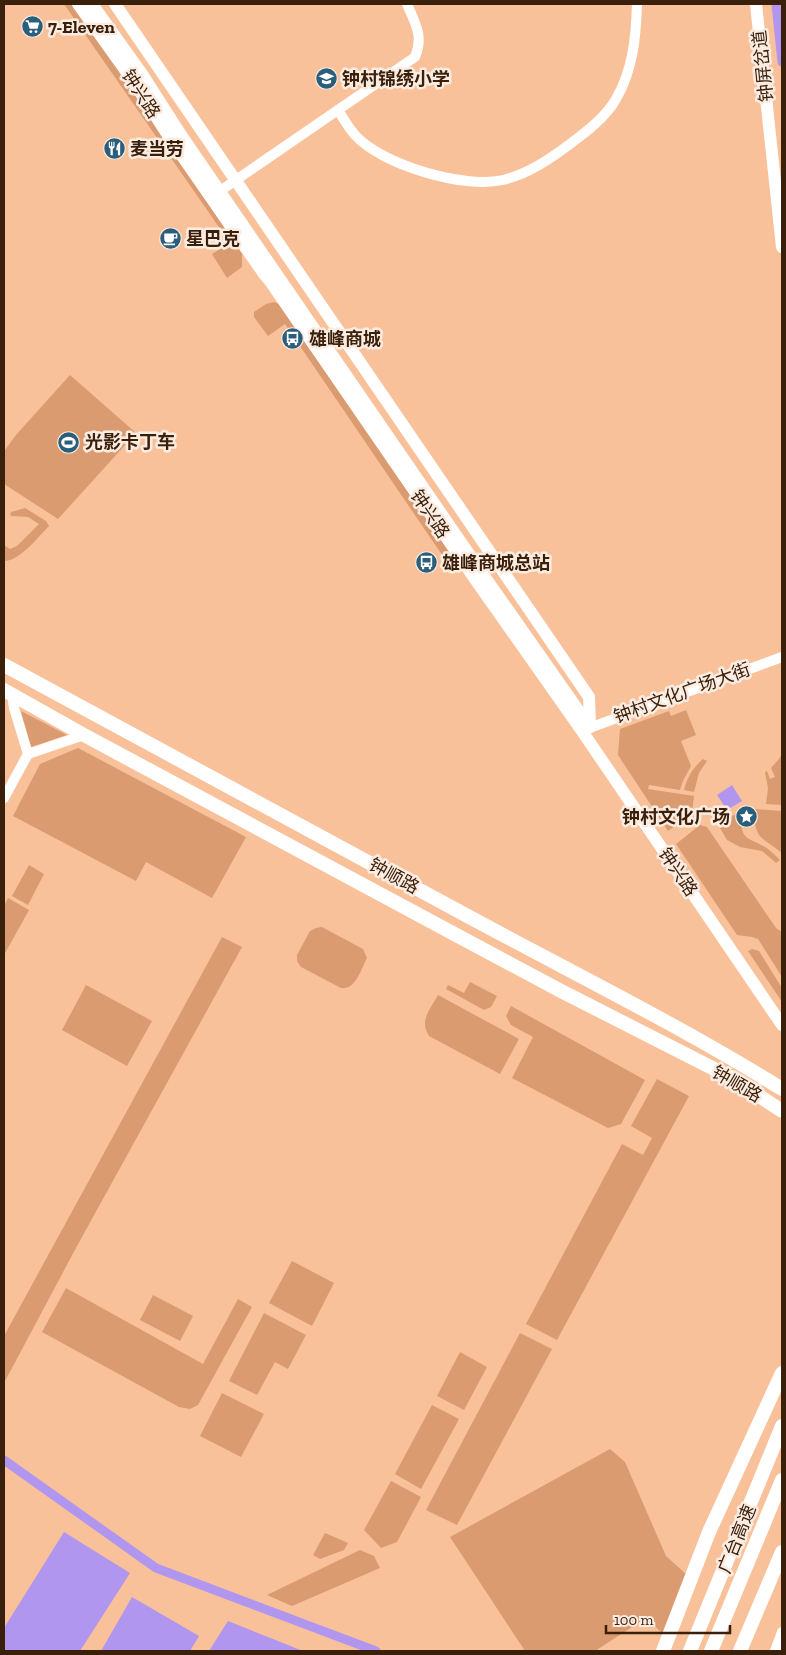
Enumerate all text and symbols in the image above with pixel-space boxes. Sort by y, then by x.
supermarket icon: 7-Eleven [20,15,44,39]
place label: 7-Eleven [48,16,115,38]
street label: 钟屏岔道 [748,29,778,103]
street label: 钟兴路 [117,65,165,123]
school or university icon: 钟村锦绣小学 [314,67,338,91]
place label: 钟村锦绣小学 [342,68,450,90]
restaurant icon: 麦当劳 [102,137,126,161]
place label: 麦当劳 [130,138,184,160]
cafe icon: 星巴克 [158,227,182,251]
place label: 星巴克 [186,228,240,250]
bus stop icon: 雄峰商城 [281,327,305,351]
place label: 雄峰商城 [309,328,381,350]
sports icon: 光影卡丁车 [57,430,81,454]
place label: 光影卡丁车 [85,431,175,453]
street label: 钟兴路 [406,485,454,543]
bus stop icon: 雄峰商城总站 [414,551,438,575]
place label: 雄峰商城总站 [442,552,550,574]
street label: 钟村文化广场大街 [611,658,753,728]
place icon: 钟村文化广场 [734,805,758,829]
place label: 钟村文化广场 [622,806,730,828]
street label: 钟兴路 [654,843,702,901]
street label: 钟顺路 [365,853,423,899]
street label: 钟顺路 [708,1061,766,1107]
street label: 广台高速 [713,1502,761,1576]
scale bar [606,1602,730,1634]
text: 100 m [614,1611,653,1629]

